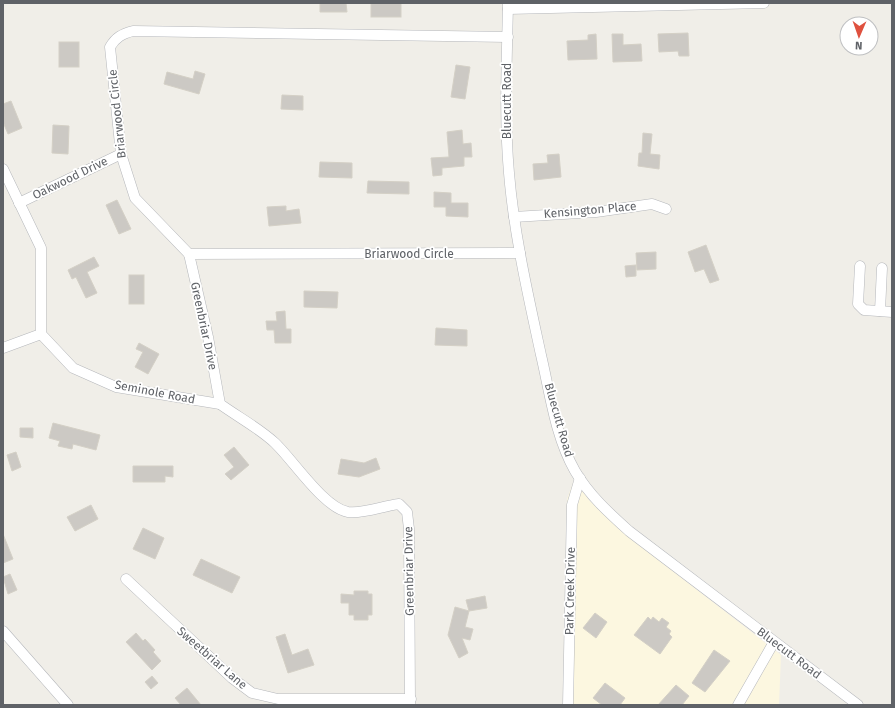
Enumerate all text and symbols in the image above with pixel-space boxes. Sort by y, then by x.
north arrow [839,16,879,56]
text: N [855,39,863,52]
street label: Bluecutt Road [500,63,514,139]
street label: Briarwood Circle [105,69,129,159]
street label: Oakwood Drive [30,154,110,202]
street label: Kensington Place [543,199,637,221]
street label: Briarwood Circle [364,247,454,261]
street label: Greenbriar Drive [188,281,220,371]
street label: Seminole Road [114,377,196,407]
street label: Bluecutt Road [542,381,576,459]
street label: Greenbriar Drive [401,526,417,616]
street label: Park Creek Drive [562,547,578,635]
street label: Sweetbriar Lane [174,624,250,692]
street label: Bluecutt Road [754,624,824,682]

